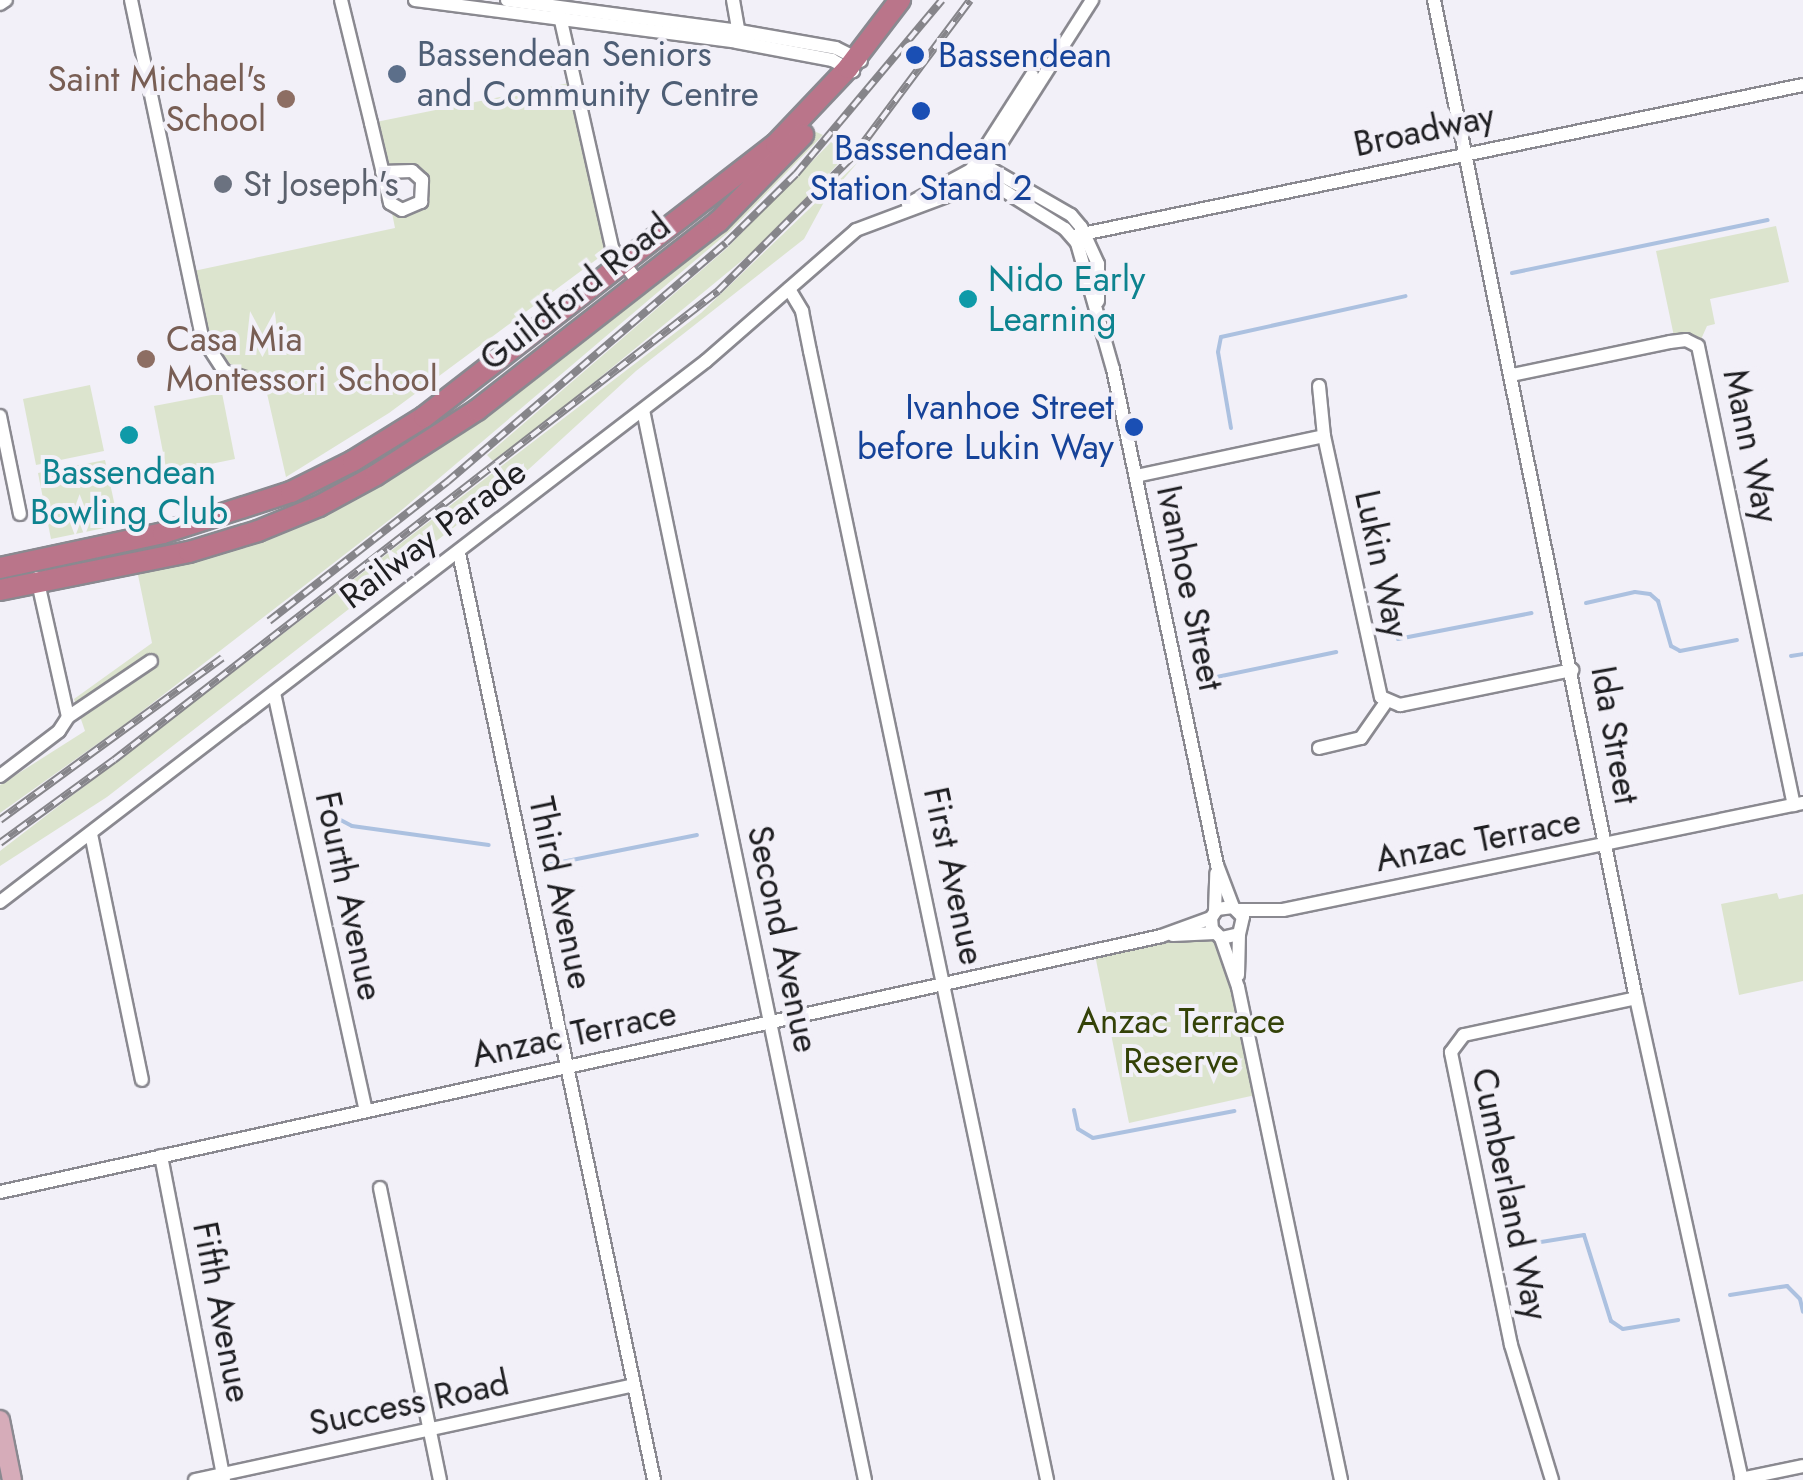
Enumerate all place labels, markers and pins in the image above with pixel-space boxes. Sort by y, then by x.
place label: Bassendean Seniors and Community Centre [417,33,759,115]
place label: Bassendean [938,34,1112,76]
marker: Bassendean [902,42,928,68]
place label: Saint Michael's School [48,58,266,140]
marker: Bassendean Seniors and Community Centre [386,63,408,85]
marker: Saint Michael's School [275,88,297,110]
marker: Bassendean Station Stand 2 [910,100,932,122]
place label: Bassendean Station Stand 2 [809,127,1033,209]
place label: St Joseph's [243,163,399,205]
marker: St Joseph's [212,173,234,195]
place label: Nido Early Learning [988,258,1145,340]
marker: Nido Early Learning [957,288,979,310]
place label: Casa Mia Montessori School [166,318,438,400]
marker: Casa Mia Montessori School [135,348,157,370]
place label: Ivanhoe Street before Lukin Way [857,386,1114,468]
marker: Ivanhoe Street before Lukin Way [1123,416,1145,438]
marker: Bassendean Bowling Club [118,424,140,446]
place label: Bassendean Bowling Club [30,451,228,533]

